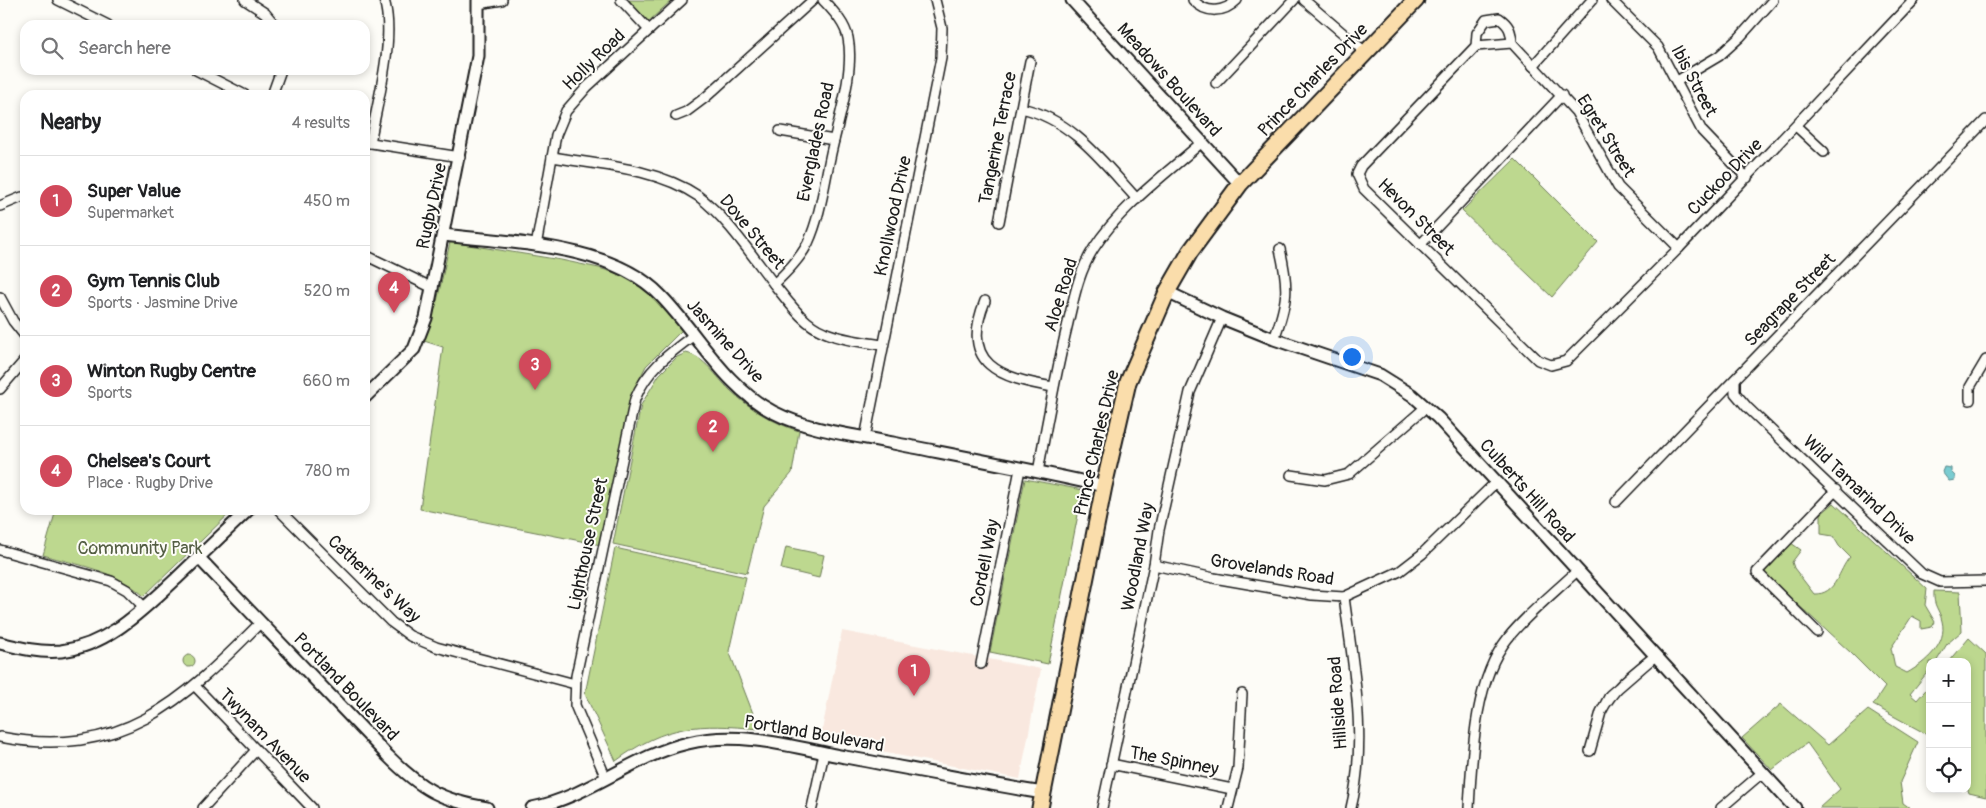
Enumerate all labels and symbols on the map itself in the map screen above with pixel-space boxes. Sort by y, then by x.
street label: Meadows Boulevard [1112,18,1226,142]
street label: Prince Charles Drive [1253,18,1373,142]
street label: Holly Road [558,24,630,96]
street label: Ibis Street [1666,41,1723,121]
street label: Tangerine Terrace [974,70,1022,206]
street label: Everglades Road [792,80,840,204]
street label: Egret Street [1572,90,1641,182]
street label: Cuckoo Drive [1683,134,1768,220]
street label: Knollwood Drive [869,154,917,278]
street label: Rugby Drive [412,161,452,251]
street label: Hevon Street [1372,173,1460,261]
street label: Dove Street [714,190,790,275]
street label: Seagrape Street [1739,248,1841,352]
street label: Aloe Road [1039,255,1083,335]
pin: 4 [378,272,410,313]
street label: Jasmine Drive [681,294,769,388]
your location [1339,344,1365,370]
pin: 3 [519,349,551,390]
street label: Prince Charles Drive [1069,368,1125,518]
pin: 2 [697,411,729,452]
street label: Wild Tamarind Drive [1798,430,1920,550]
street label: Culberts Hill Road [1474,434,1580,548]
street label: Lighthouse Street [563,475,613,612]
street label: Woodland Way [1116,501,1160,613]
street label: Cordell Way [965,517,1005,609]
street label: Catherine's Way [323,530,426,628]
park label: Community Park [77,537,203,560]
street label: Grovelands Road [1208,549,1336,591]
street label: Portland Boulevard [288,628,404,746]
pin: 1 [898,655,930,696]
street label: Hillside Road [1323,656,1353,750]
street label: Twynam Avenue [214,684,316,788]
street label: Portland Boulevard [742,710,886,758]
street label: The Spinney [1128,741,1221,781]

